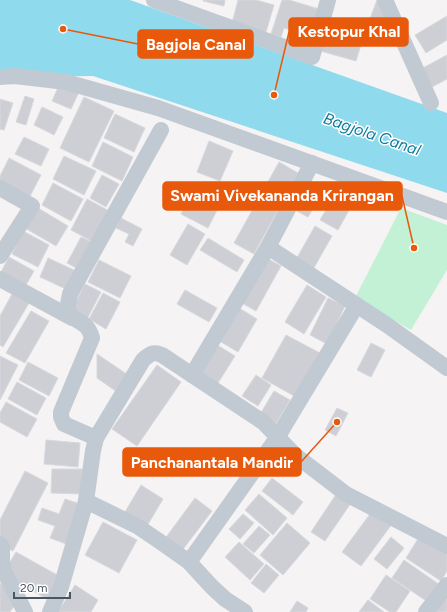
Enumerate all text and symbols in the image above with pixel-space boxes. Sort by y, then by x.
callout: Kestopur Khal [289,18,408,46]
text: Kestopur Khal [298,22,401,41]
callout: Bagjola Canal [138,30,253,58]
text: Bagjola Canal [146,35,246,54]
water label: Bagjola Canal [321,108,424,160]
callout: Swami Vivekananda Krirangan [163,182,402,210]
text: Swami Vivekananda Krirangan [170,186,394,205]
callout: Panchanantala Mandir [123,448,301,476]
text: Panchanantala Mandir [131,453,293,472]
scale bar [14,574,70,600]
text: 20 m [20,581,48,595]

